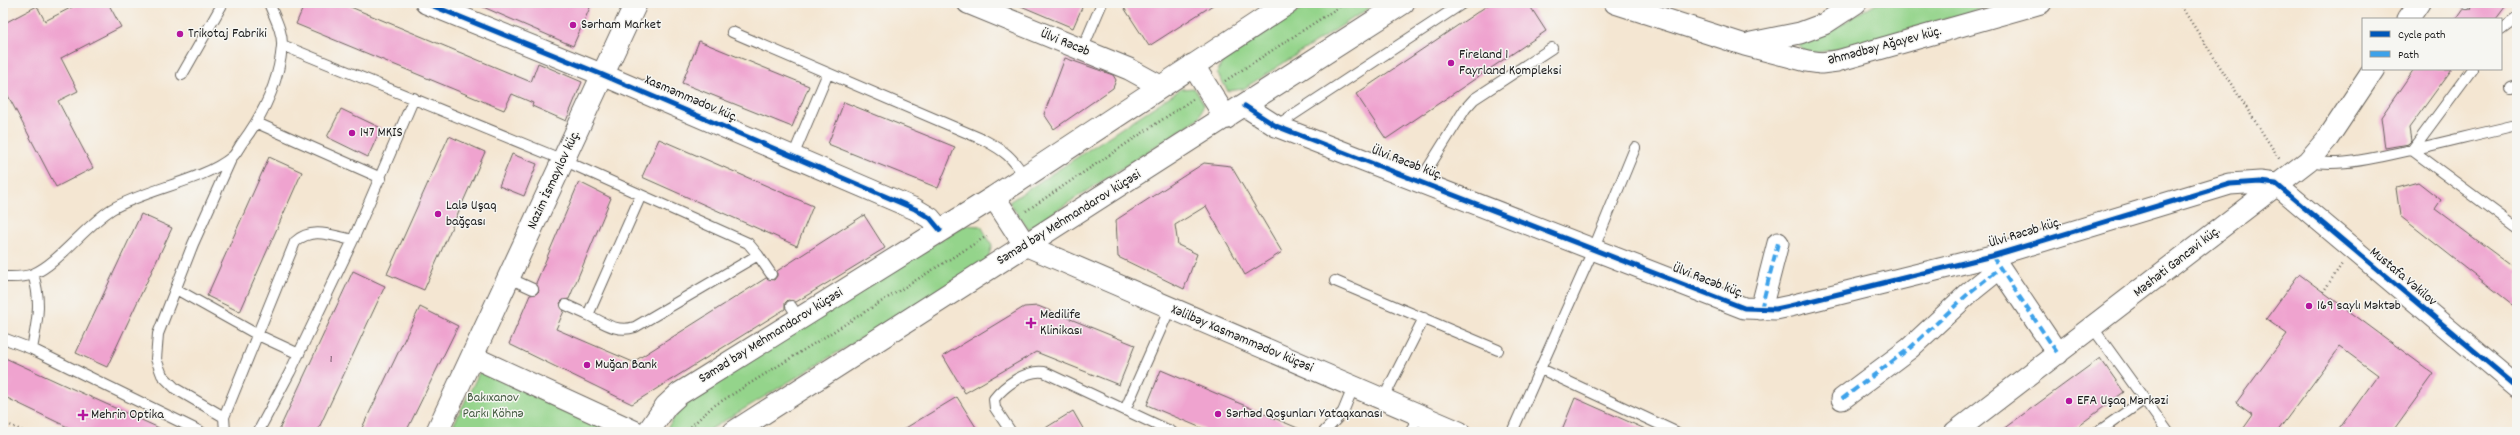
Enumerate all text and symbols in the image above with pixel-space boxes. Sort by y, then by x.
place label: Sərham Market [581,15,661,35]
legend [2362,18,2502,70]
marker: Sərham Market [568,20,578,30]
street label: Əhmədbəy Ağayev küç. [1826,21,1944,71]
place label: Trikotaj Fabriki [188,24,267,44]
street label: Ülvi Rəcəb [1037,24,1093,62]
text: Cycle path [2398,27,2446,44]
marker: Trikotaj Fabriki [175,29,185,39]
place label: Fireland 1 Fayrland Kompleksi [1459,45,1562,81]
text: Path [2398,47,2419,64]
marker: Fireland 1 Fayrland Kompleksi [1446,58,1456,68]
street label: Xasməmmədov küç. [641,70,741,128]
place label: 147 MKIS [360,123,403,143]
street label: Nazim İsmayılov küç. [522,127,586,233]
marker: 147 MKIS [347,128,357,138]
street label: Ülvi Rəcəb küç. [1369,140,1445,186]
street label: Səməd bəy Mehmandarov küçəsi [993,165,1146,271]
place label: Lalə Uşaq bağçası [446,196,496,232]
marker: Lalə Uşaq bağçası [433,209,443,219]
street label: Ülvi Rəcəb küç. [1986,213,2064,253]
street label: Məshəti Gəncəvi küç. [2129,222,2225,302]
street label: Mustafa Vəkilov [2365,243,2441,311]
street label: Ülvi Rəcəb küç. [1670,258,1746,304]
street label: Səməd bəy Mehmandarov küçəsi [695,283,848,389]
place label: 169 saylı Məktəb [2317,296,2401,316]
street label: Xəlilbəy Xasməmmədov küçəsi [1168,300,1317,378]
marker: 169 saylı Məktəb [2304,301,2314,311]
place label: Medilife Klinikası [1040,305,1082,341]
marker: Medilife Klinikası [1025,317,1037,329]
house number: 1 [330,351,332,368]
place label: Muğan Bank [595,355,657,375]
marker: Muğan Bank [582,360,592,370]
park label: Bakıxanov Parkı Köhnə [462,388,524,424]
place label: EFA Uşaq Mərkəzi [2077,391,2169,411]
marker: EFA Uşaq Mərkəzi [2064,396,2074,406]
place label: Sərhəd Qoşunları Yataqxanası [1226,404,1382,424]
place label: Mehrin Optika [91,405,164,425]
marker: Sərhəd Qoşunları Yataqxanası [1213,409,1223,419]
marker: Mehrin Optika [78,410,88,420]

